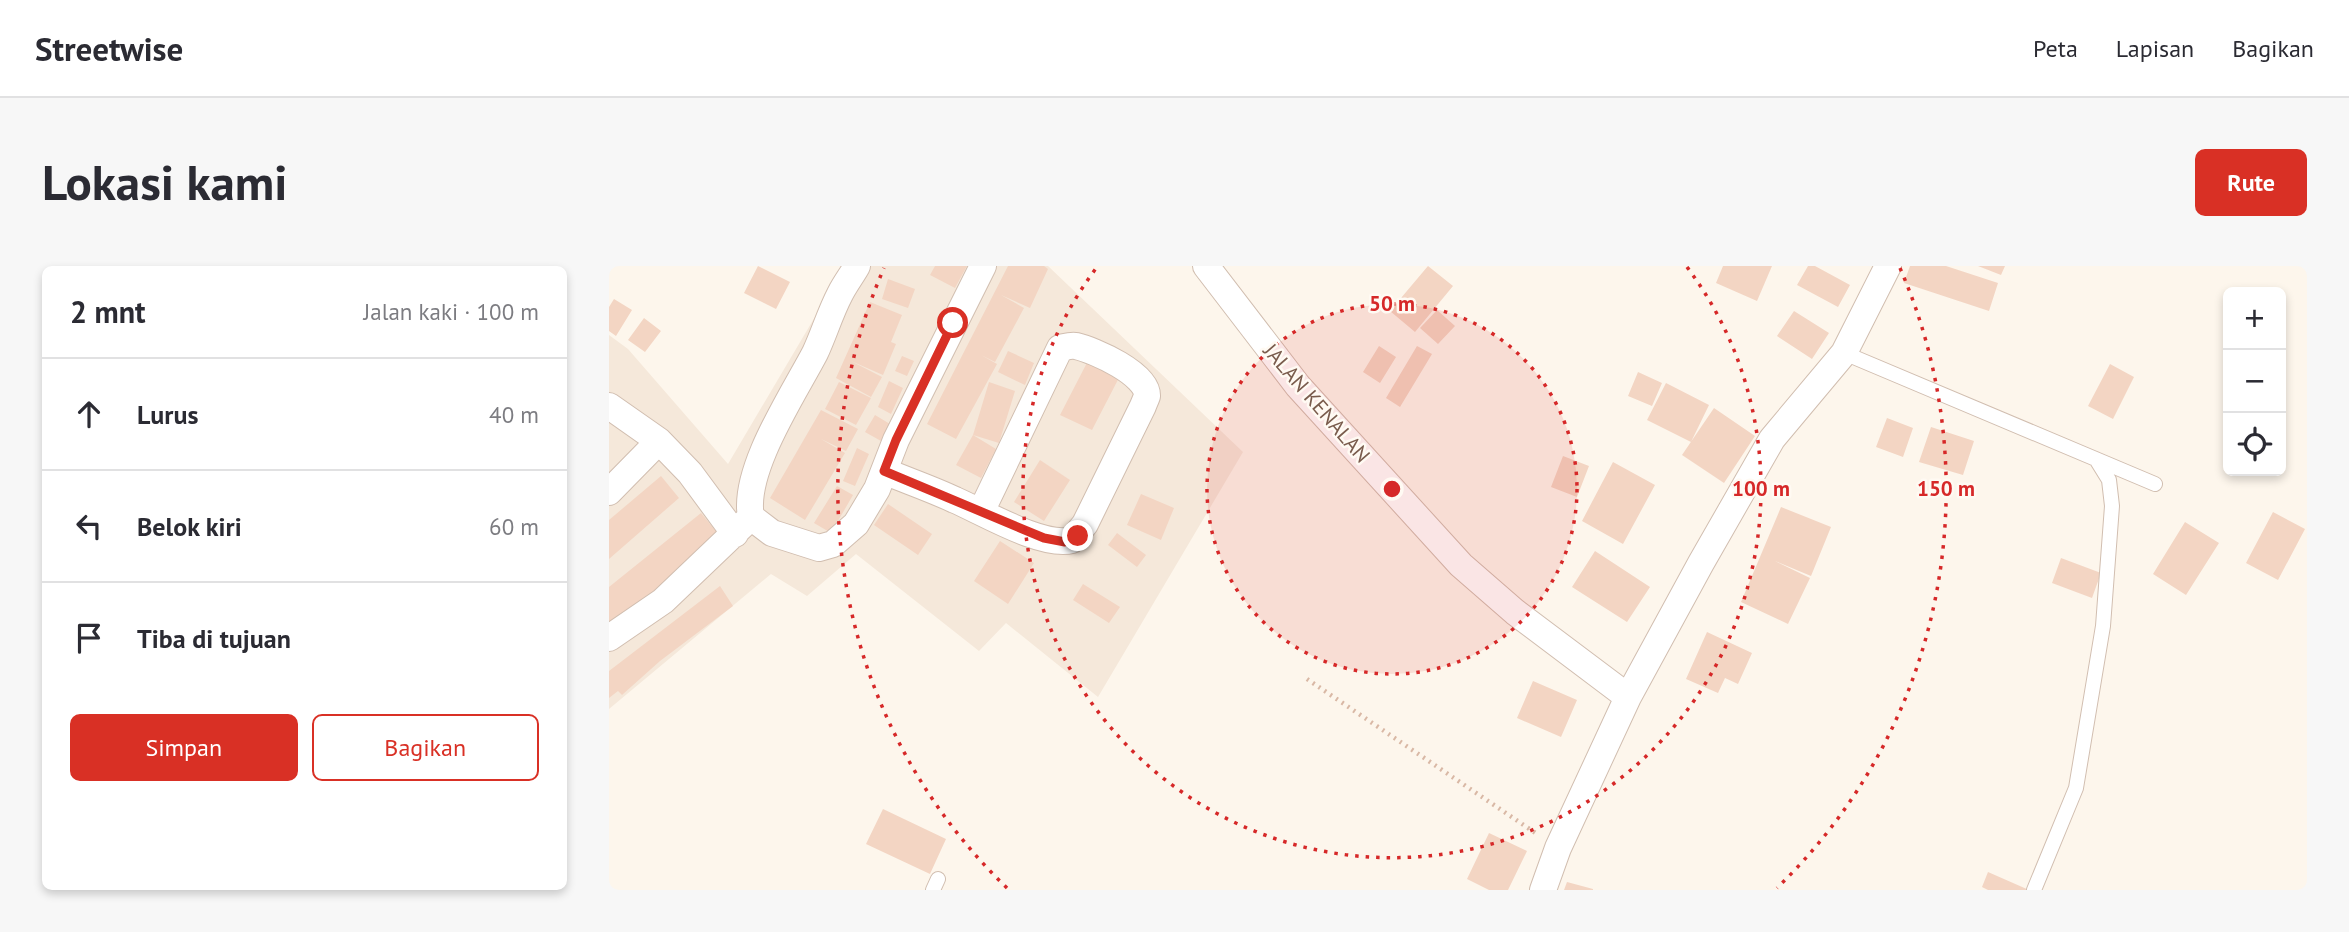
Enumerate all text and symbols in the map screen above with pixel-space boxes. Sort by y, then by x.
text: Streetwise [35,27,183,70]
text: Peta [2033,33,2078,64]
text: Lapisan [2116,33,2194,64]
text: Bagikan [2232,33,2314,64]
button: Rute [2195,149,2307,216]
text: Lokasi kami [42,150,287,214]
map controls [2223,287,2286,476]
button: + [2223,287,2286,350]
text: 50 m [1369,290,1415,317]
text: 2 mnt [70,292,146,331]
text: Jalan kaki · 100 m [364,297,539,326]
route start [937,307,968,338]
street label: JALAN KENALAN [1257,337,1376,468]
button: − [2223,350,2286,413]
icon: ahead [70,395,108,433]
text: Lurus [137,398,198,431]
text: 40 m [489,400,539,429]
button: locate [2223,413,2286,476]
text: 100 m [1732,475,1790,502]
text: 150 m [1917,475,1975,502]
centre of rings [1380,477,1404,501]
icon: left [70,507,108,545]
text: Belok kiri [137,510,242,543]
text: 60 m [489,512,539,541]
route end [1062,520,1093,551]
icon: arrive [70,619,108,657]
text: Tiba di tujuan [137,622,291,655]
button: Simpan [70,714,298,781]
button: Bagikan [312,714,539,781]

